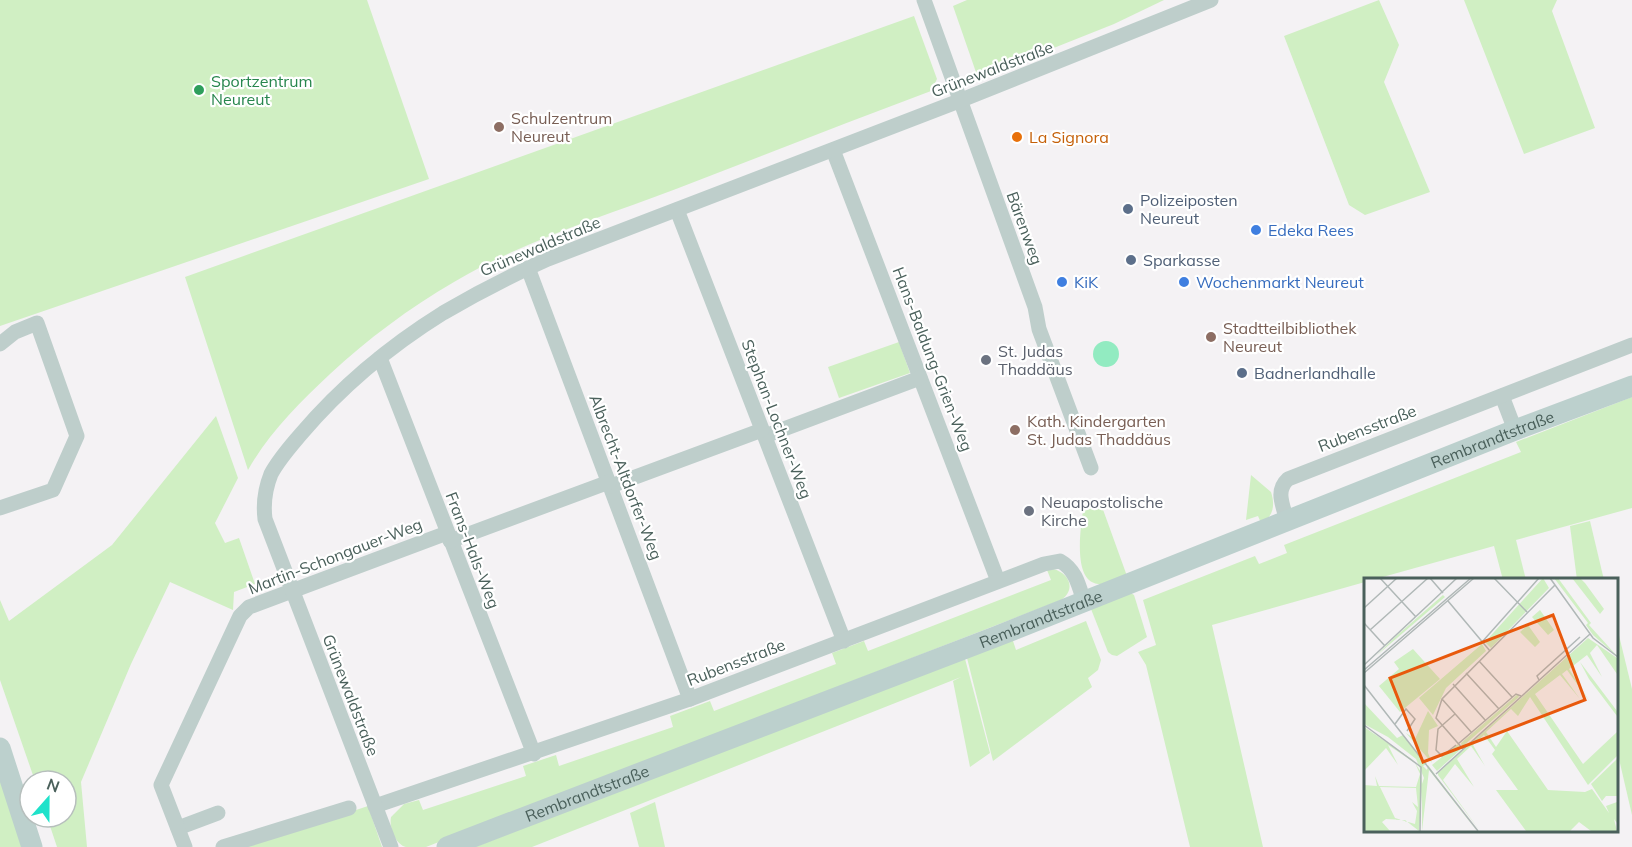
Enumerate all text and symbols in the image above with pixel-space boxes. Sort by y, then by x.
street label: Grünewaldstraße [928,37,1056,101]
place label: Sportzentrum Neureut [211,71,312,109]
marker: Sportzentrum Neureut [192,83,206,97]
place label: Schulzentrum Neureut [511,108,612,146]
marker: Schulzentrum Neureut [492,120,506,134]
place label: La Signora [1029,127,1109,147]
marker: La Signora [1010,130,1024,144]
street label: Bärenweg [1003,189,1047,267]
place label: Polizeiposten Neureut [1140,190,1238,228]
marker: Polizeiposten Neureut [1121,202,1135,216]
street label: Grünewaldstraße [477,212,603,280]
place label: Edeka Rees [1268,220,1354,240]
marker: Edeka Rees [1249,223,1263,237]
place label: Sparkasse [1143,250,1220,270]
marker: Sparkasse [1124,253,1138,267]
street label: Hans-Baldung-Grien-Weg [889,264,977,454]
place label: KiK [1074,272,1099,292]
place label: Wochenmarkt Neureut [1196,272,1364,292]
marker: KiK [1055,275,1069,289]
marker: Wochenmarkt Neureut [1177,275,1191,289]
place label: Stadtteilbibliothek Neureut [1223,318,1357,356]
marker: Stadtteilbibliothek Neureut [1204,330,1218,344]
street label: Stephan-Lochner-Weg [737,337,817,501]
place label: St. Judas Thaddäus [998,341,1073,379]
marker: St. Judas Thaddäus [979,353,993,367]
place label: Badnerlandhalle [1254,363,1376,383]
marker: Badnerlandhalle [1235,366,1249,380]
street label: Albrecht-Altdorfer-Weg [585,391,667,563]
street label: Rubensstraße [1315,400,1419,456]
street label: Rembrandtstraße [1428,406,1557,473]
place label: Kath. Kindergarten St. Judas Thaddäus [1027,411,1171,449]
marker: Kath. Kindergarten St. Judas Thaddäus [1008,423,1022,437]
street label: Frans-Hals-Weg [442,489,504,611]
place label: Neuapostolische Kirche [1041,492,1163,530]
marker: Neuapostolische Kirche [1022,504,1036,518]
street label: Martin-Schongauer-Weg [245,514,425,598]
inset map [1364,578,1617,832]
street label: Rembrandtstraße [976,585,1105,652]
street label: Grünewaldstraße [319,631,383,759]
street label: Rubensstraße [684,634,788,690]
street label: Rembrandtstraße [522,761,652,826]
north arrow [18,769,78,829]
text: N [44,773,63,796]

